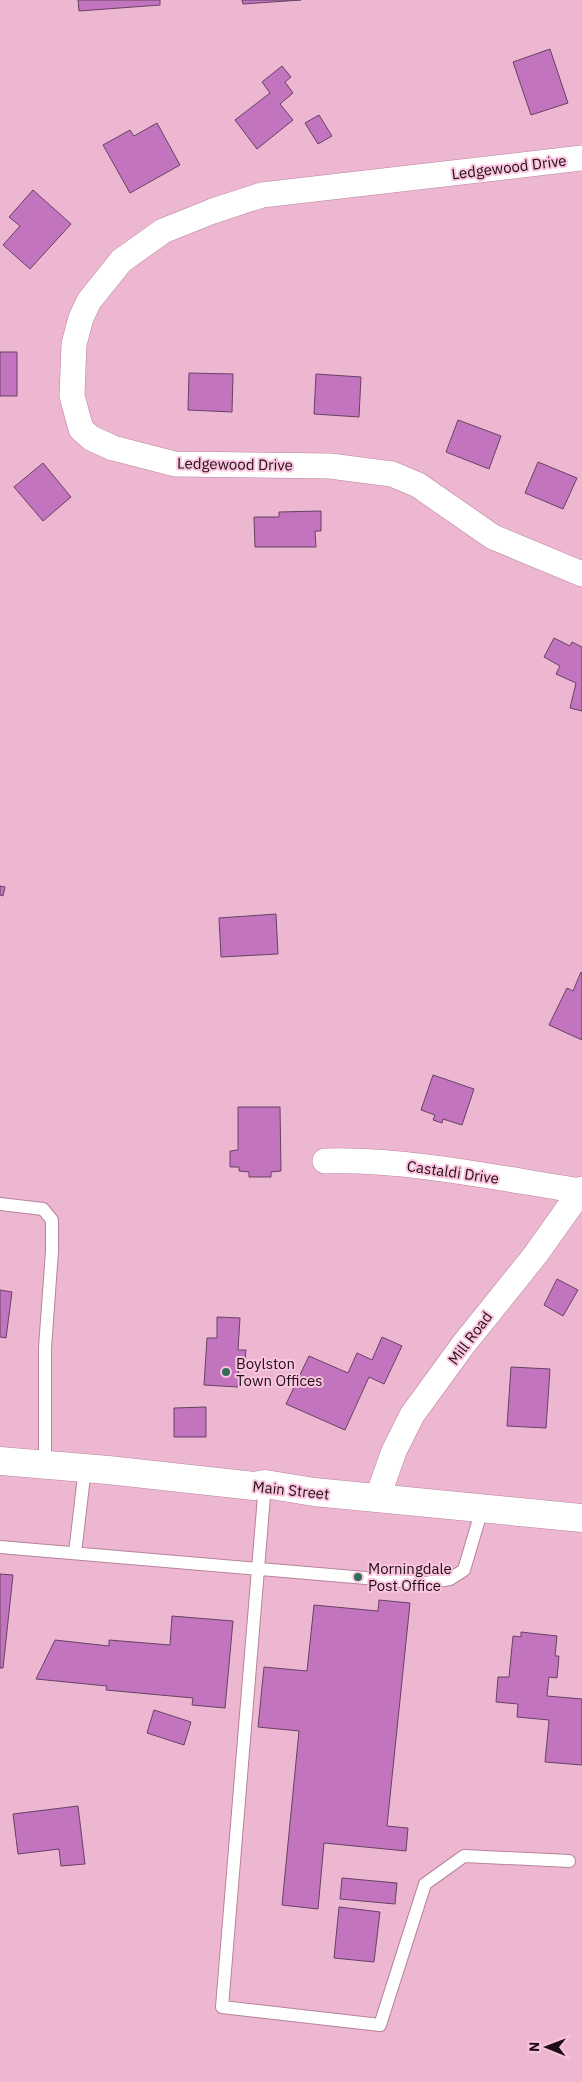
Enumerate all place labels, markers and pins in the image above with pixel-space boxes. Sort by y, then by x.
place label: Boylston Town Offices [236,1354,323,1390]
marker: Boylston Town Offices [220,1366,232,1378]
place label: Morningdale Post Office [368,1559,452,1595]
marker: Morningdale Post Office [352,1571,364,1583]

